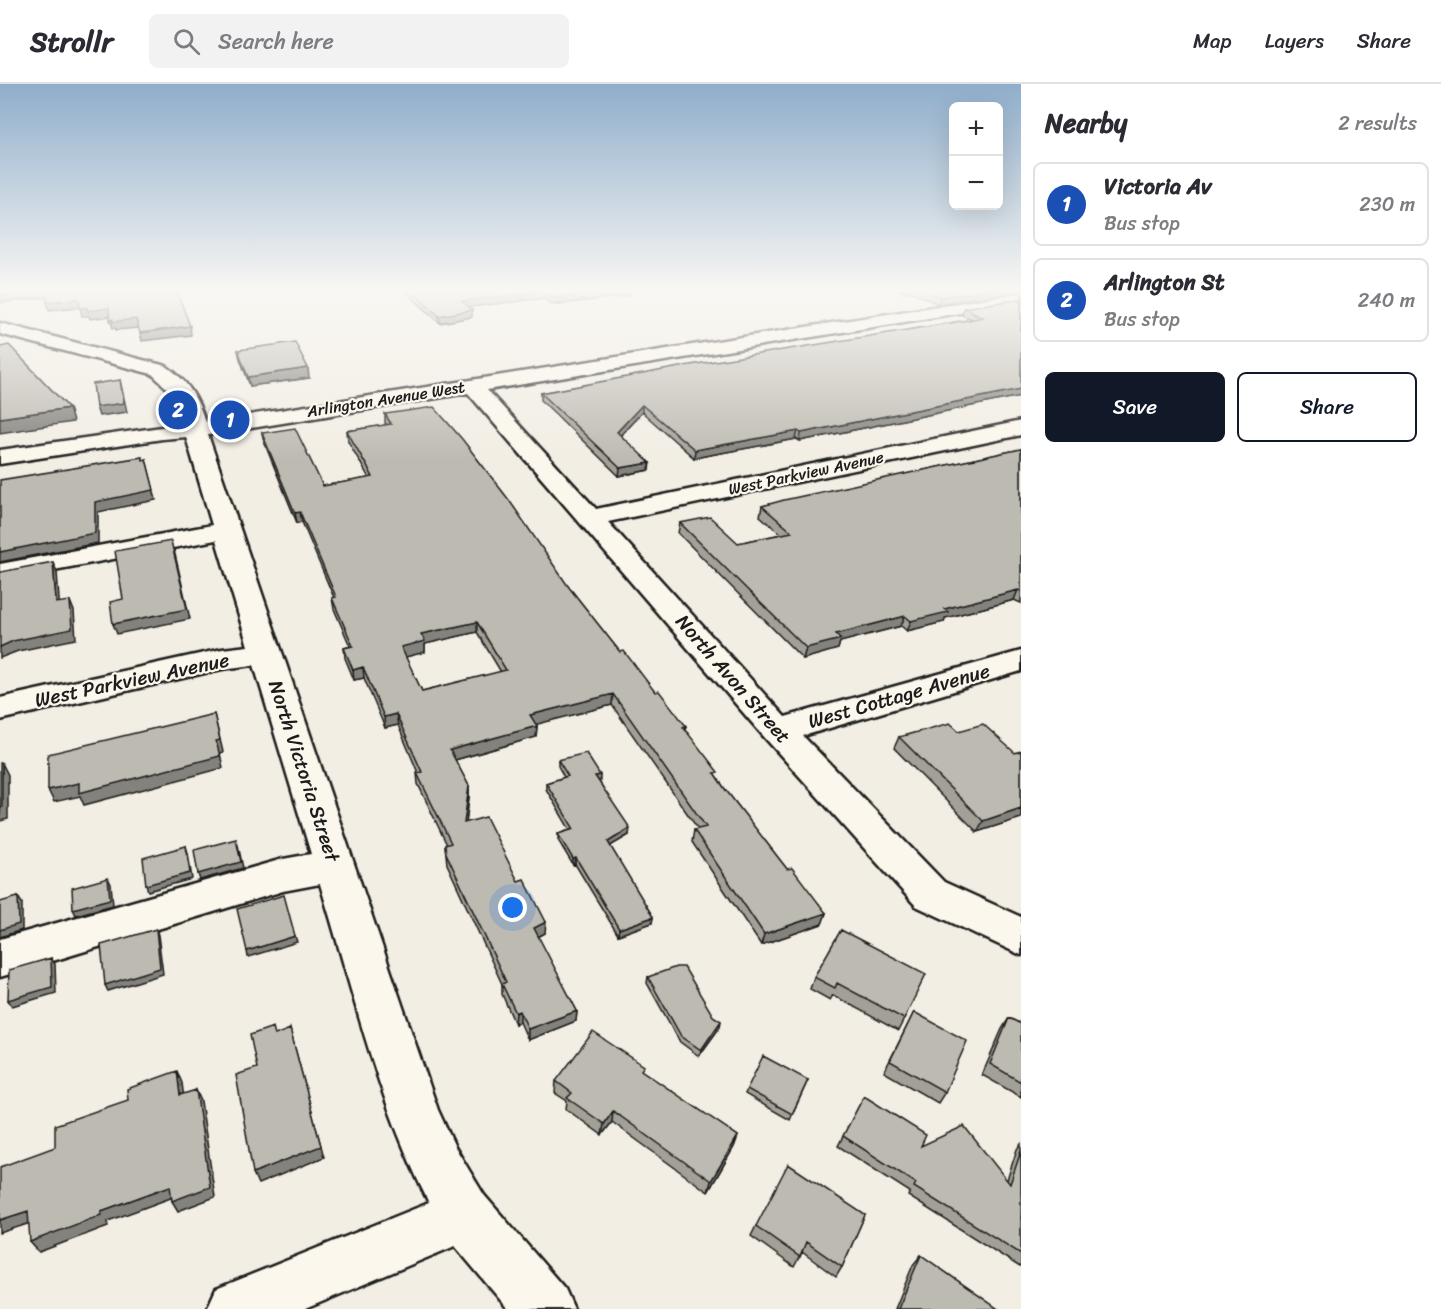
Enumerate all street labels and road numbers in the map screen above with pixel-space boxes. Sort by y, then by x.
street label: Arlington Avenue West [304,372,467,426]
street label: West Parkview Avenue [725,442,887,504]
street label: North Avon Street [666,606,800,752]
street label: West Parkview Avenue [32,642,232,718]
street label: West Cottage Avenue [804,653,994,739]
street label: North Victoria Street [258,676,350,867]

